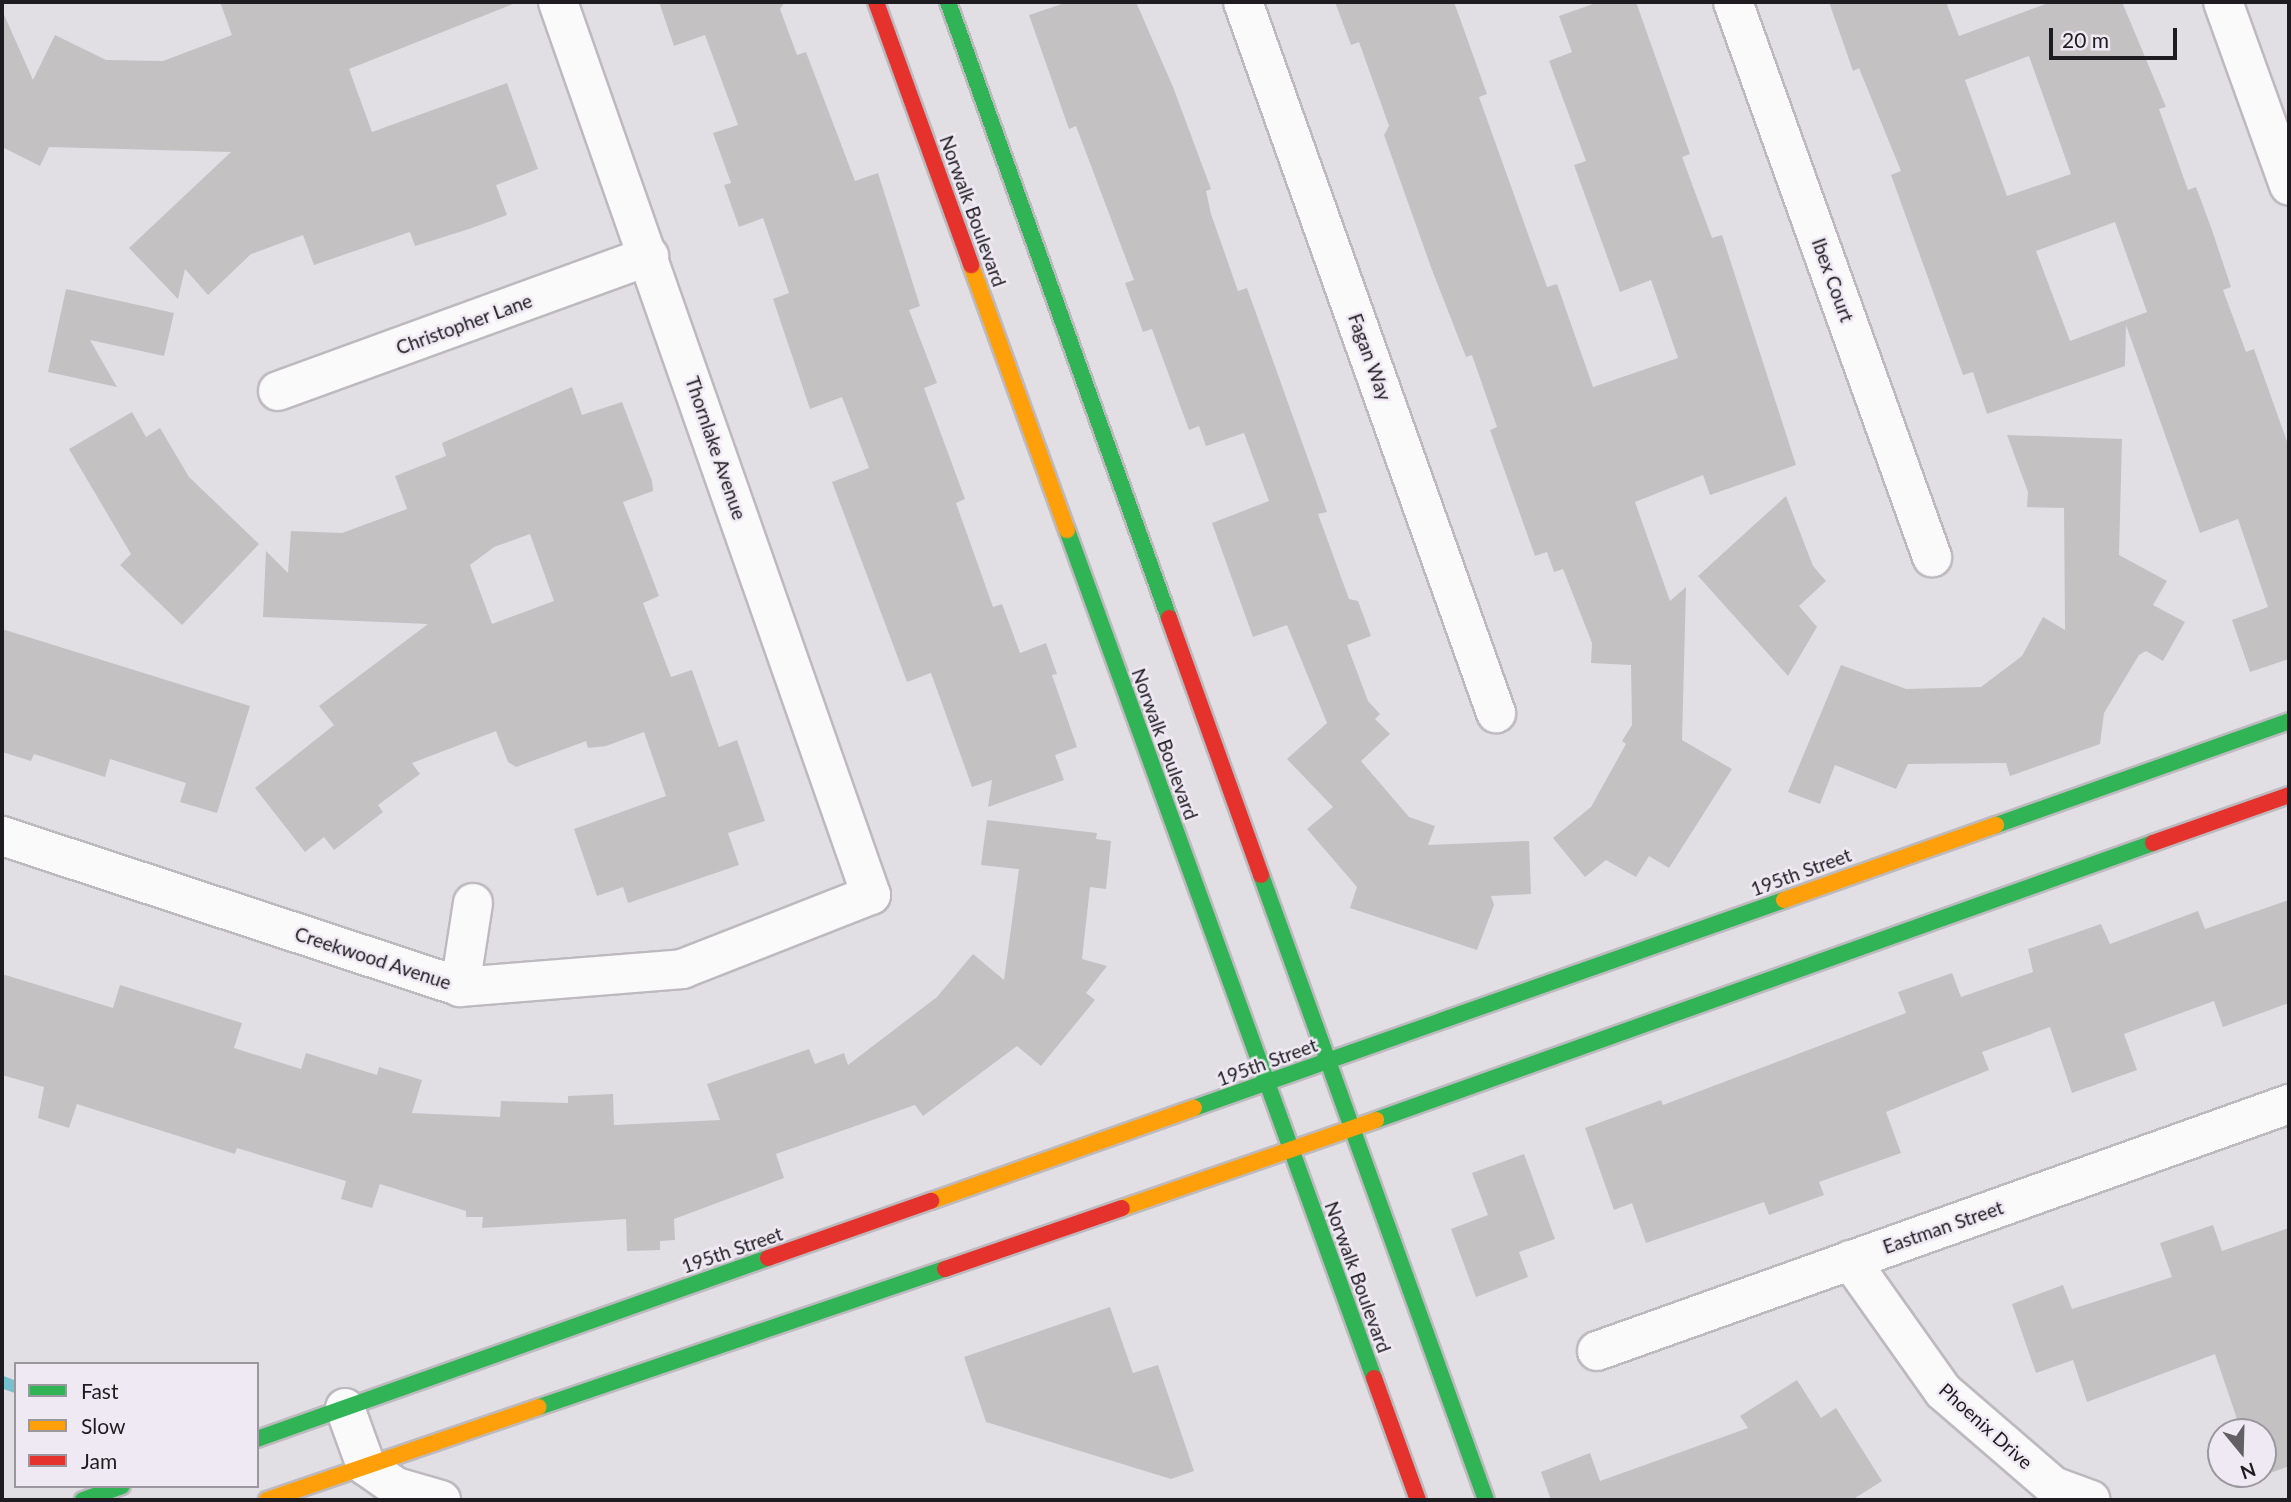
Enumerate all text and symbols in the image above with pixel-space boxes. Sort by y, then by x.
scale bar [2053,14,2181,58]
text: 20 m [2062,27,2109,52]
street label: Norwalk Boulevard [935,132,1011,290]
street label: Ibex Court [1807,235,1859,325]
street label: Christopher Lane [393,289,535,359]
street label: Fagan Way [1344,310,1396,404]
street label: Thornlake Avenue [681,373,751,523]
street label: Norwalk Boulevard [1127,665,1203,823]
street label: 195th Street [1748,843,1854,901]
street label: Creekwood Avenue [292,922,454,994]
street label: 195th Street [1214,1033,1320,1091]
street label: Eastman Street [1880,1196,2006,1258]
street label: Norwalk Boulevard [1320,1198,1396,1356]
street label: 195th Street [678,1222,786,1278]
legend [14,1362,259,1488]
text: Fast [81,1378,118,1403]
street label: Phoenix Drive [1935,1378,2037,1474]
text: Slow [81,1413,125,1438]
north arrow [2207,1418,2277,1488]
text: Jam [81,1448,117,1473]
text: N [2238,1458,2259,1485]

